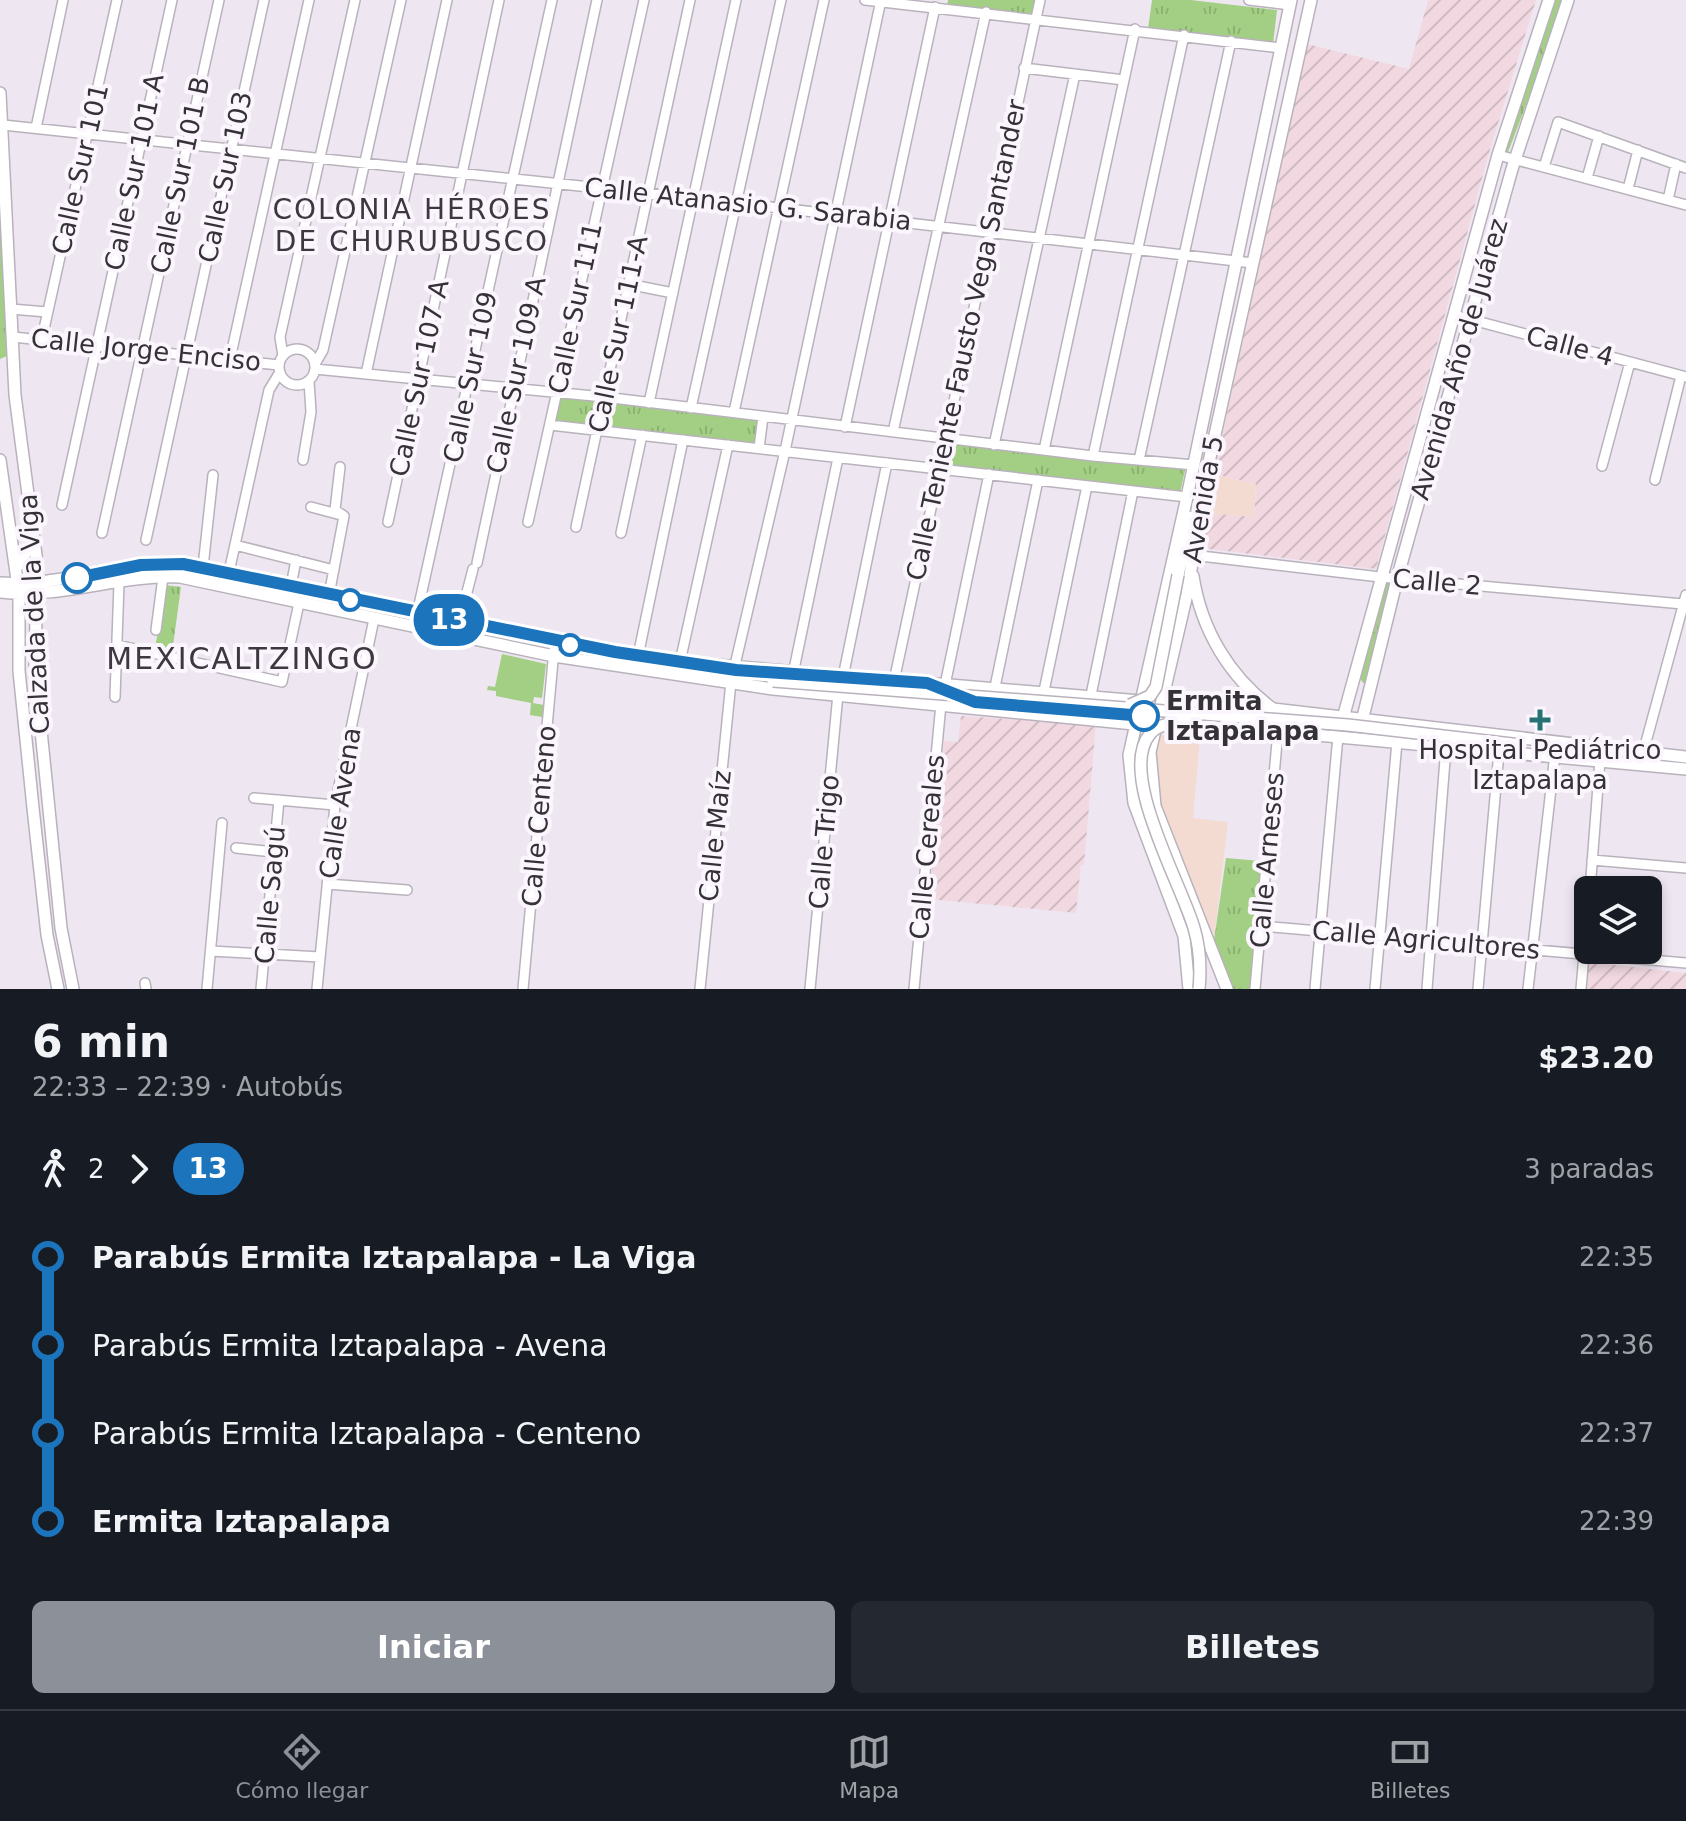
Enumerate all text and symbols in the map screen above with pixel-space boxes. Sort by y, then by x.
street label: Calle Sur 101 A [98,71,170,273]
street label: Calle Sur 101 B [144,74,216,276]
street label: Calle Sur 101 [46,81,114,257]
street label: Calle Sur 103 [192,89,258,265]
street label: Calle Teniente Fausto Vega Santander [900,96,1032,583]
street label: Calle Atanasio G. Sarabia [583,172,913,236]
district label: COLONIA HÉROES DE CHURUBUSCO [272,192,552,258]
street label: Avenida Año de Juárez [1404,215,1514,503]
street label: Calle Sur 111 [542,220,608,396]
street label: Calle Sur 111-A [582,232,654,435]
street label: Calle Sur 109 A [480,274,552,476]
street label: Calle Sur 107 A [383,277,455,479]
street label: Calle Sur 109 [437,289,503,465]
street label: Calle 4 [1523,320,1617,372]
street label: Calle Jorge Enciso [29,323,263,377]
street label: Avenida 5 [1177,433,1229,565]
street label: Calzada de la Viga [13,493,55,735]
unlabelled marker [62,563,92,593]
street label: Calle 2 [1391,563,1483,601]
unlabelled marker [339,589,361,611]
line badge: 13 [413,594,485,646]
text: 13 [430,603,468,636]
unlabelled marker [559,634,581,656]
district label: MEXICALTZINGO [106,641,378,676]
place label: Ermita Iztapalapa [1166,686,1320,746]
marker: Ermita Iztapalapa [1129,701,1159,731]
marker: Hospital Pediátrico Iztapalapa [1529,709,1551,731]
street label: Calle Centeno [516,724,562,908]
street label: Calle Avena [313,725,367,881]
place label: Hospital Pediátrico Iztapalapa [1418,735,1662,795]
street label: Calle Cereales [904,753,950,941]
street label: Calle Maíz [693,769,737,903]
street label: Calle Arneses [1244,771,1290,949]
street label: Calle Trigo [803,773,845,911]
street label: Calle Sagú [249,825,291,965]
map controls [1574,876,1662,964]
button: layers [1574,876,1662,964]
street label: Calle Agricultores [1311,915,1541,965]
text: 6 min [32,1016,170,1067]
text: $23.20 [1538,1040,1654,1075]
text: 22:33 – 22:39 · Autobús [32,1072,343,1102]
icon: walk [32,1147,76,1191]
icon: forward [117,1147,161,1191]
text: 13 [189,1152,228,1185]
text: 2 [88,1154,105,1184]
text: 3 paradas [1524,1154,1654,1184]
text: Parabús Ermita Iztapalapa - La Viga [92,1240,696,1275]
text: 22:35 [1579,1242,1654,1272]
text: Parabús Ermita Iztapalapa - Avena [92,1328,608,1363]
text: 22:36 [1579,1330,1654,1360]
text: Parabús Ermita Iztapalapa - Centeno [92,1416,641,1451]
text: 22:37 [1579,1418,1654,1448]
text: Ermita Iztapalapa [92,1504,391,1539]
text: 22:39 [1579,1506,1654,1536]
button: Iniciar [32,1601,835,1693]
button: Billetes [851,1601,1654,1693]
tab: Cómo llegar [235,1730,368,1803]
tab: Mapa [839,1730,899,1803]
tab: Billetes [1370,1730,1451,1803]

